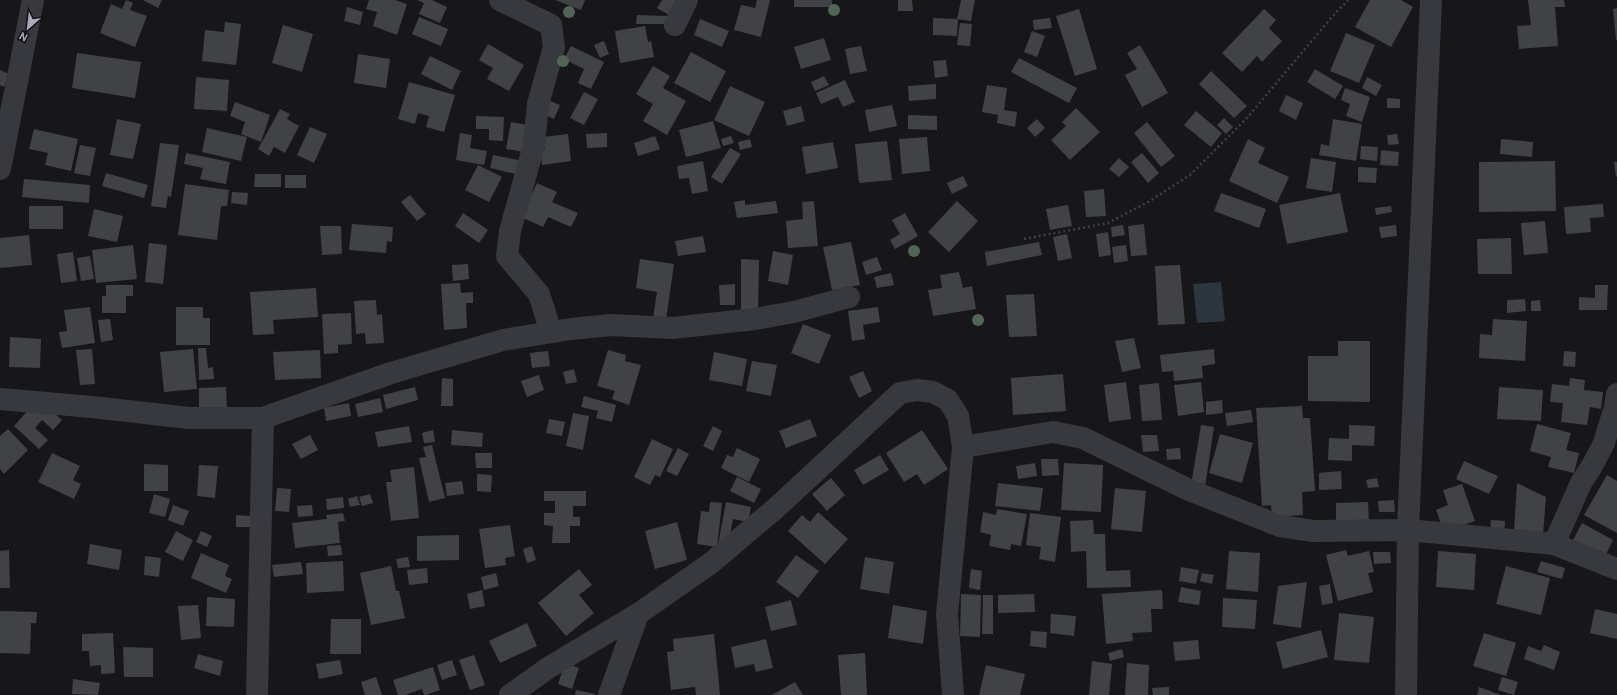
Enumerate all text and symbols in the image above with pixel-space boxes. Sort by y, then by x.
north arrow [8,8,48,48]
text: N [17,28,31,44]

